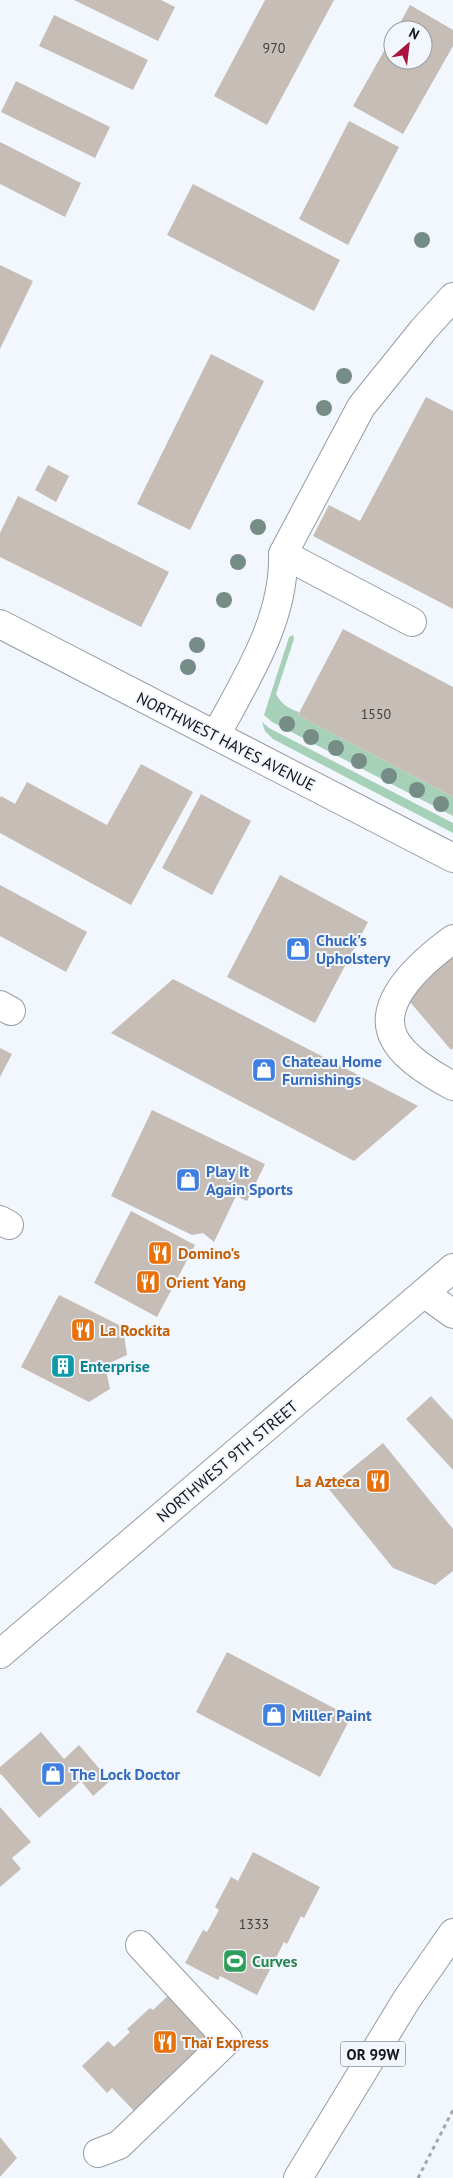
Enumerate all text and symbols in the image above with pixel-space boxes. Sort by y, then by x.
north arrow [383,20,433,70]
text: N [406,23,422,44]
house number: 970 [263,39,286,57]
street label: NORTHWEST HAYES AVENUE [133,687,319,795]
house number: 1550 [361,705,392,723]
place label: Chuck's Upholstery [316,930,391,968]
shop icon: Chuck's Upholstery [285,936,311,962]
place label: Chateau Home Furnishings [282,1051,382,1089]
shop icon: Chateau Home Furnishings [251,1057,277,1083]
place label: Play It Again Sports [206,1161,293,1199]
shop icon: Play It Again Sports [175,1167,201,1193]
restaurant icon: Domino's [147,1240,173,1266]
place label: Domino's [178,1243,240,1263]
restaurant icon: Orient Yang [135,1269,161,1295]
place label: Orient Yang [166,1272,246,1292]
restaurant icon: La Rockita [70,1317,96,1343]
place label: La Rockita [100,1320,170,1340]
building icon: Enterprise [50,1353,76,1379]
place label: Enterprise [80,1356,150,1376]
street label: NORTHWEST 9TH STREET [152,1396,302,1526]
restaurant icon: La Azteca [365,1468,391,1494]
place label: La Azteca [295,1471,360,1491]
shop icon: Miller Paint [261,1702,287,1728]
place label: Miller Paint [292,1705,372,1725]
shop icon: The Lock Doctor [40,1761,66,1787]
place label: The Lock Doctor [70,1764,181,1784]
house number: 1333 [239,1915,269,1933]
sports icon: Curves [222,1948,248,1974]
place label: Curves [252,1951,298,1971]
restaurant icon: Thaï Express [152,2029,178,2055]
place label: Thaï Express [182,2032,269,2052]
road number: OR 99W [340,2042,406,2066]

